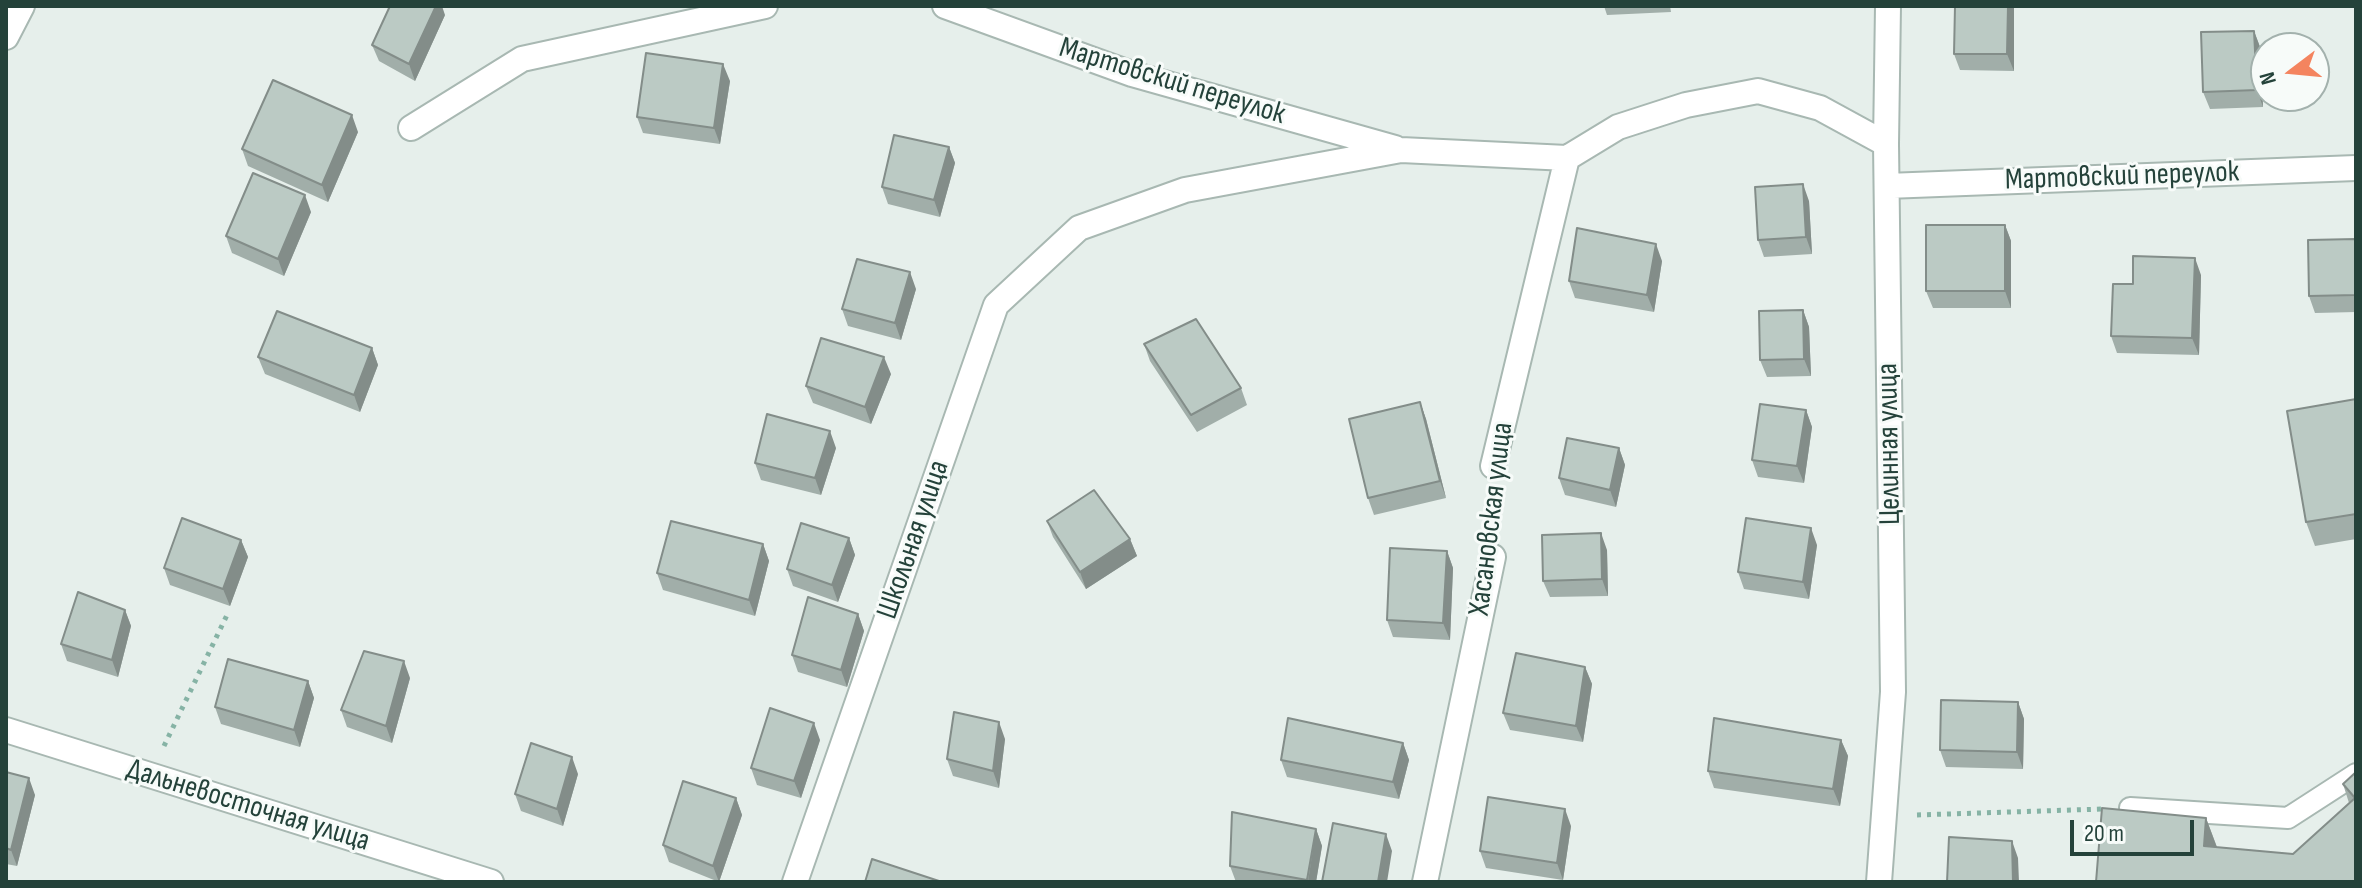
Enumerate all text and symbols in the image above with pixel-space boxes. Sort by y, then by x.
street label: Мартовский переулок [1055,31,1289,133]
north arrow [2250,32,2330,112]
text: N [2254,69,2283,88]
street label: Мартовский переулок [2004,155,2240,199]
street label: Целинная улица [1871,363,1909,525]
street label: Хасановская улица [1462,420,1522,618]
street label: Школьная улица [870,456,958,624]
street label: Дальневосточная улица [122,752,374,860]
scale bar [2074,804,2198,854]
text: 20 m [2084,819,2124,848]

